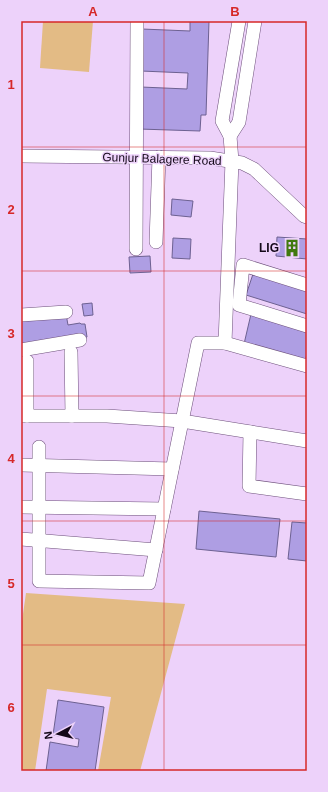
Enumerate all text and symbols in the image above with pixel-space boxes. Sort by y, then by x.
text: A [88,4,98,19]
text: B [230,4,240,19]
text: 1 [7,77,15,92]
street label: Gunjur Balagere Road [102,150,222,168]
text: 2 [7,202,15,217]
building icon: LIG [282,238,302,258]
place label: LIG [259,241,279,255]
text: 3 [7,326,15,341]
text: 4 [7,451,15,466]
text: 5 [7,576,15,591]
text: 6 [7,700,15,715]
north arrow [38,714,78,754]
text: N [42,730,55,740]

